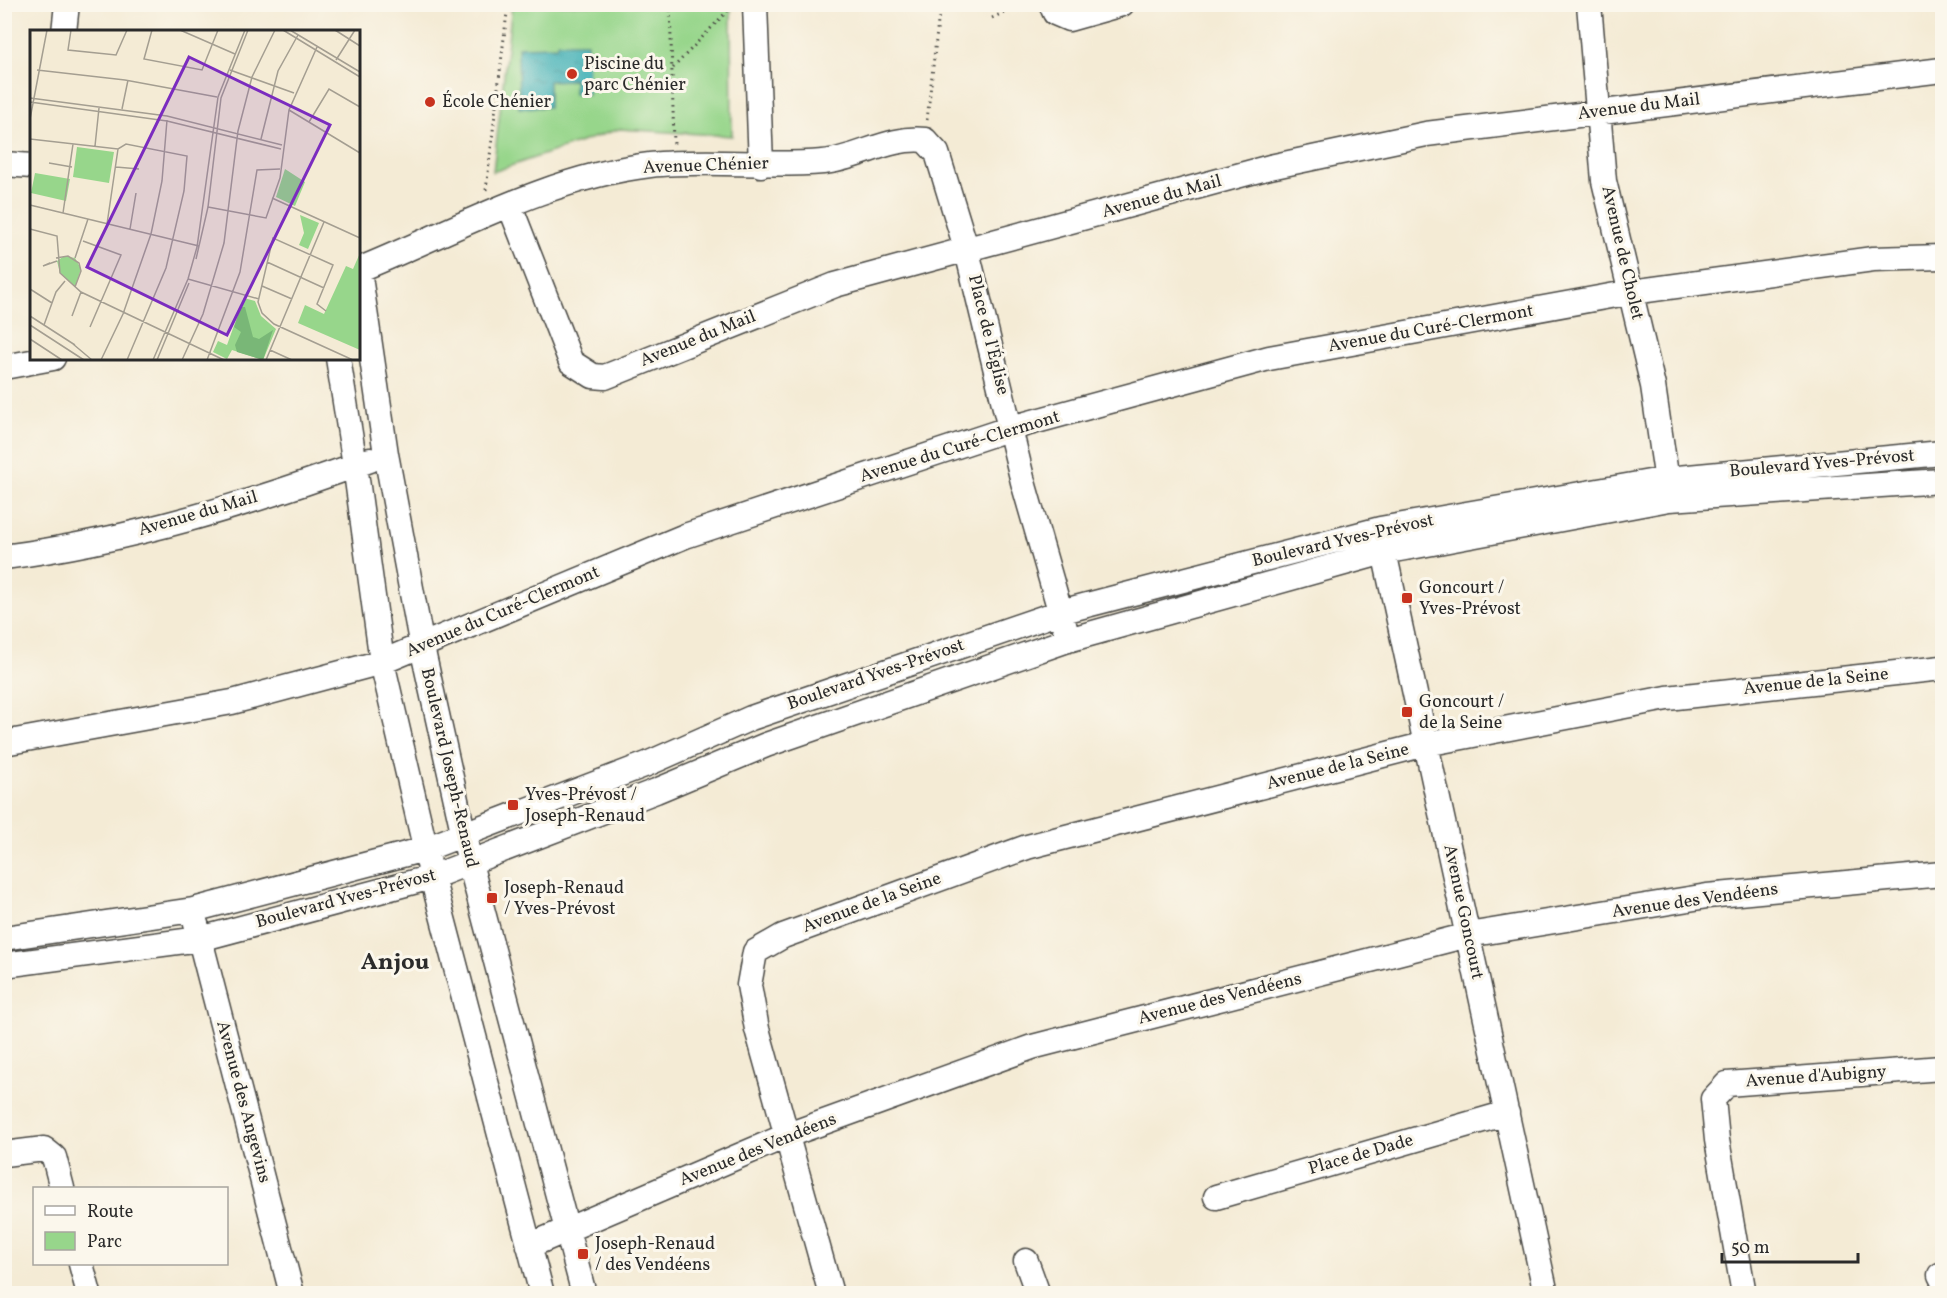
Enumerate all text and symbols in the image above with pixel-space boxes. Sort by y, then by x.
inset map [30,30,360,360]
place label: Piscine du parc Chénier [584,52,686,98]
marker: Piscine du parc Chénier [565,67,579,81]
street label: Avenue du Mail [1576,87,1702,127]
place label: École Chénier [442,90,551,115]
marker: École Chénier [423,95,437,109]
street label: Avenue Chénier [643,151,770,181]
street label: Avenue du Mail [1099,169,1225,225]
street label: Avenue de Cholet [1594,184,1650,322]
street label: Place de l'Église [961,272,1015,398]
street label: Avenue du Curé-Clermont [1326,299,1536,359]
street label: Avenue du Mail [636,304,760,374]
street label: Avenue du Curé-Clermont [857,405,1063,489]
street label: Boulevard Yves-Prévost [1728,443,1916,485]
street label: Avenue du Mail [135,485,261,543]
street label: Boulevard Yves-Prévost [1250,508,1436,574]
street label: Avenue du Curé-Clermont [402,560,604,664]
place label: Goncourt / Yves-Prévost [1419,576,1521,622]
marker: Goncourt / Yves-Prévost [1400,591,1414,605]
street label: Boulevard Yves-Prévost [784,633,968,717]
street label: Avenue de la Seine [1742,662,1890,702]
street label: Boulevard Joseph-Renaud [414,666,484,870]
place label: Goncourt / de la Seine [1419,690,1505,736]
marker: Goncourt / de la Seine [1400,705,1414,719]
street label: Avenue de la Seine [1264,737,1412,797]
place label: Yves-Prévost / Joseph-Renaud [525,783,645,829]
marker: Yves-Prévost / Joseph-Renaud [506,798,520,812]
street label: Avenue Goncourt [1436,842,1490,982]
street label: Boulevard Yves-Prévost [253,863,439,935]
street label: Avenue de la Seine [799,866,945,940]
place label: Joseph-Renaud / Yves-Prévost [504,876,624,922]
street label: Avenue des Vendéens [1610,877,1780,925]
marker: Joseph-Renaud / Yves-Prévost [485,891,499,905]
district label: Anjou [361,946,430,980]
street label: Avenue des Vendéens [1136,967,1304,1031]
street label: Avenue des Angevins [209,1018,277,1186]
street label: Avenue d'Aubigny [1745,1060,1887,1094]
street label: Avenue des Vendéens [676,1107,840,1193]
street label: Place de Dade [1306,1128,1416,1182]
legend [33,1187,228,1265]
text: Route [87,1200,133,1225]
scale bar [1722,1226,1858,1264]
text: Parc [87,1230,122,1255]
place label: Joseph-Renaud / des Vendéens [595,1232,715,1278]
text: 50 m [1731,1236,1770,1261]
marker: Joseph-Renaud / des Vendéens [576,1247,590,1261]

